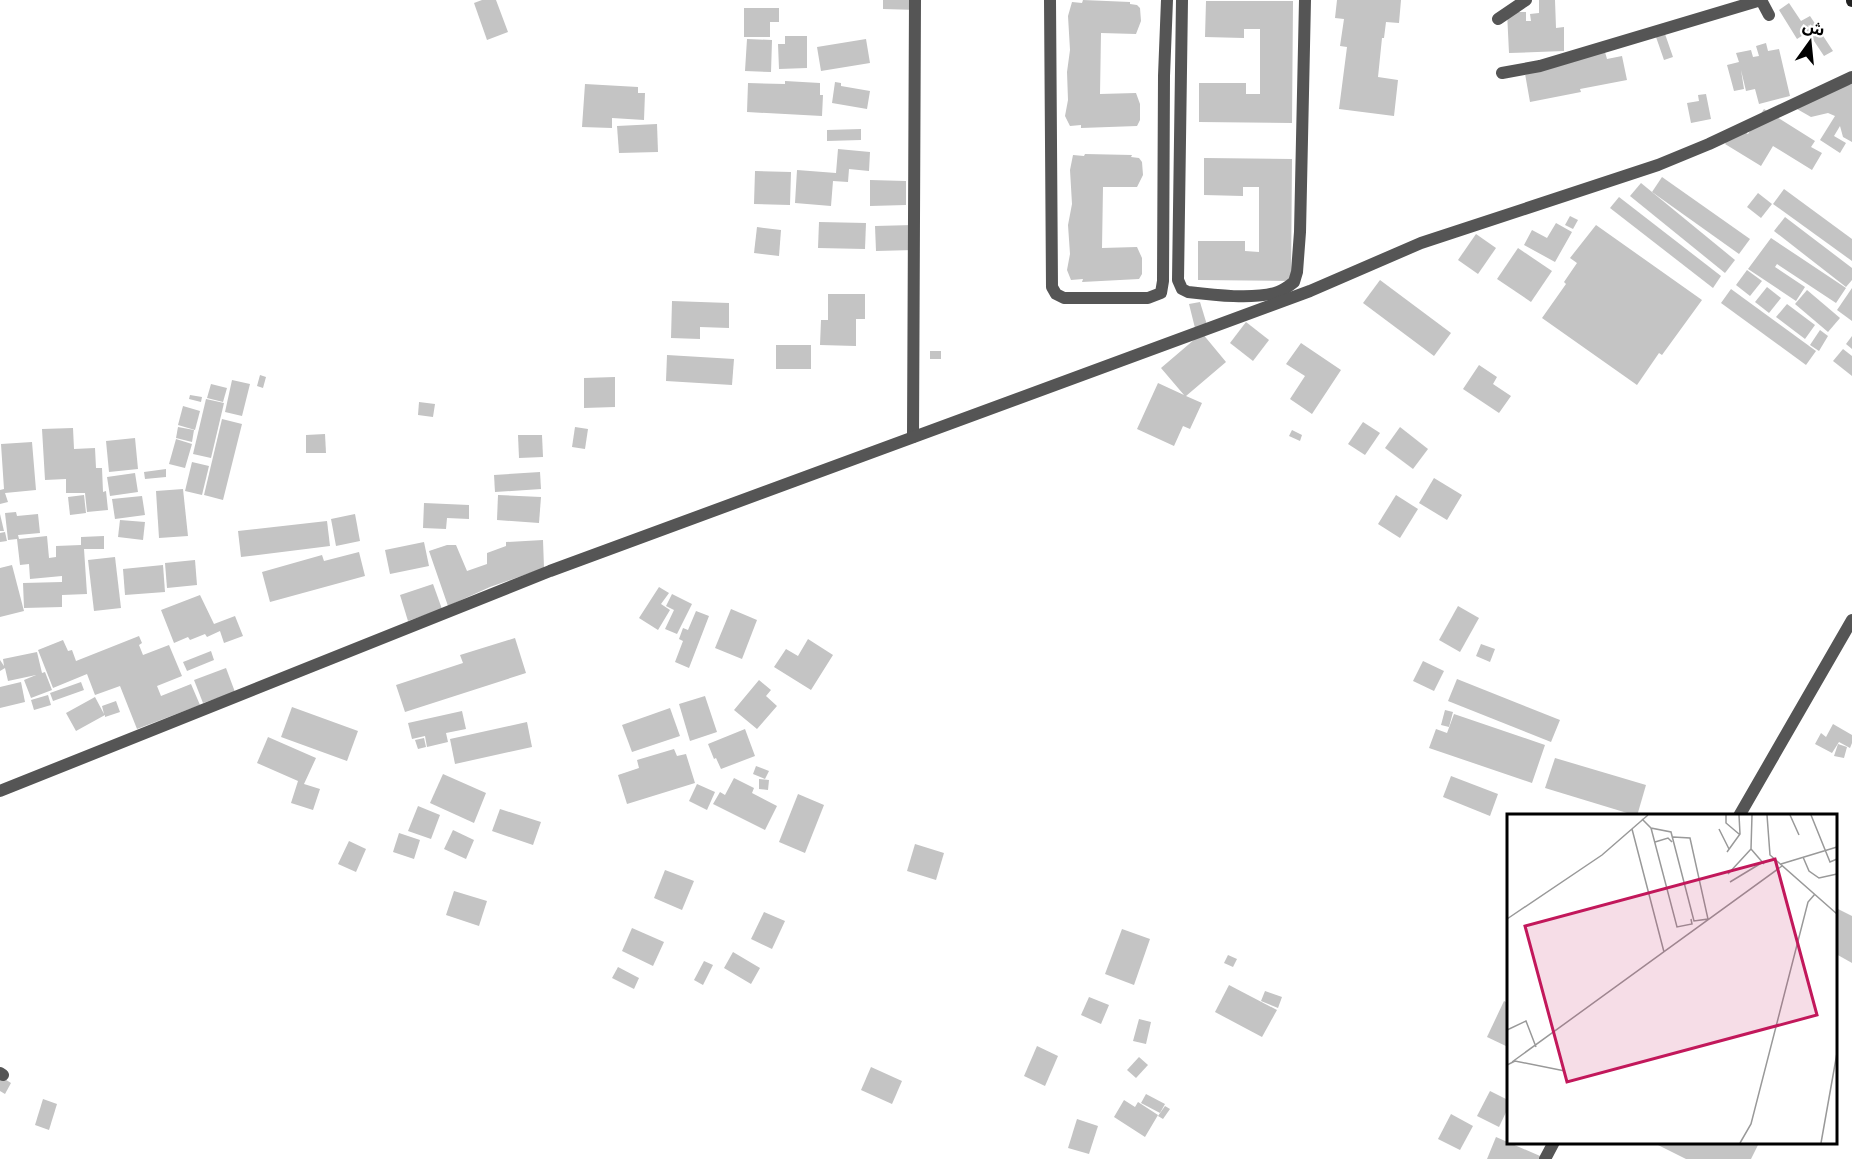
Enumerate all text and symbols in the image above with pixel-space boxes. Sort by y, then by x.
north arrow [1780,12,1840,72]
text: ش [1800,14,1827,42]
inset map [1507,814,1837,1144]

